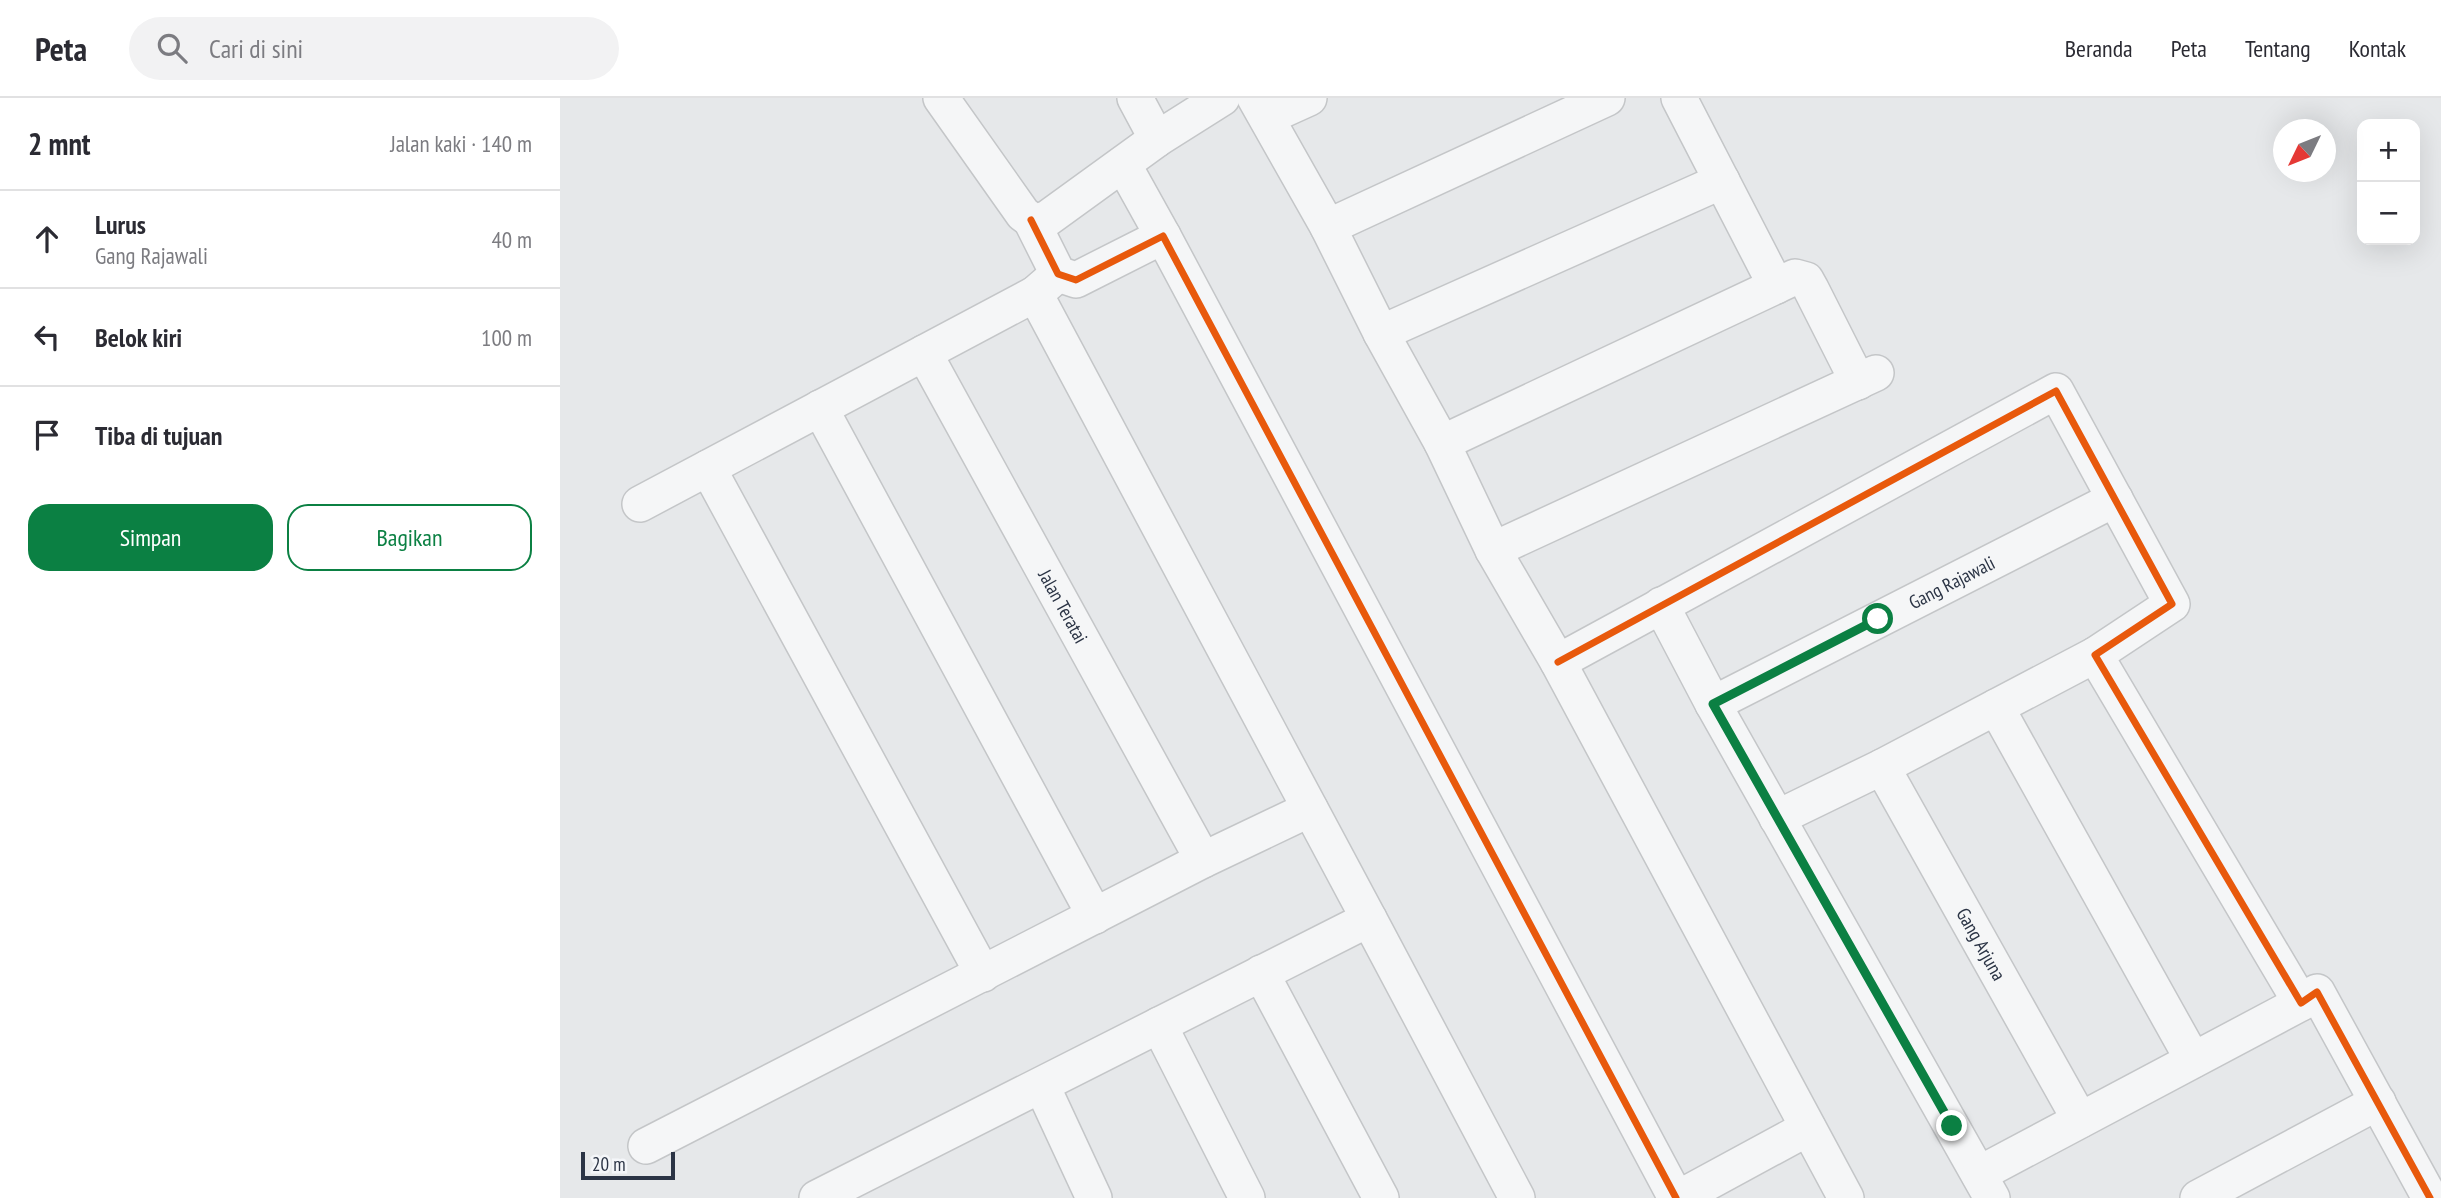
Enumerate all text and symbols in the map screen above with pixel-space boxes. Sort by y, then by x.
search box [129,17,619,80]
text: Peta [35,27,87,70]
icon: search [153,29,191,67]
text: Cari di sini [209,32,303,65]
text: Beranda [2065,33,2133,64]
text: Peta [2171,33,2207,64]
text: Tentang [2245,33,2311,64]
text: Kontak [2349,33,2406,64]
north arrow [2273,119,2336,182]
map controls [2357,119,2420,245]
button: + [2357,119,2420,182]
text: 2 mnt [28,124,91,163]
text: Jalan kaki · 140 m [390,129,532,158]
button: − [2357,182,2420,245]
text: Lurus [95,208,146,241]
icon: ahead [28,220,66,258]
text: 40 m [491,225,532,254]
text: Gang Rajawali [95,241,208,270]
icon: left [28,318,66,356]
text: Belok kiri [95,321,182,354]
text: 100 m [481,323,532,352]
icon: arrive [28,416,66,454]
text: Tiba di tujuan [95,419,223,452]
button: Simpan [28,504,273,571]
button: Bagikan [287,504,532,571]
street label: Gang Rajawali [1905,550,1999,614]
street label: Jalan Teratai [1033,564,1093,647]
route start [1862,603,1893,634]
street label: Gang Arjuna [1951,903,2011,985]
route end [1936,1110,1967,1141]
scale bar [581,1149,676,1181]
text: 20 m [592,1152,626,1176]

